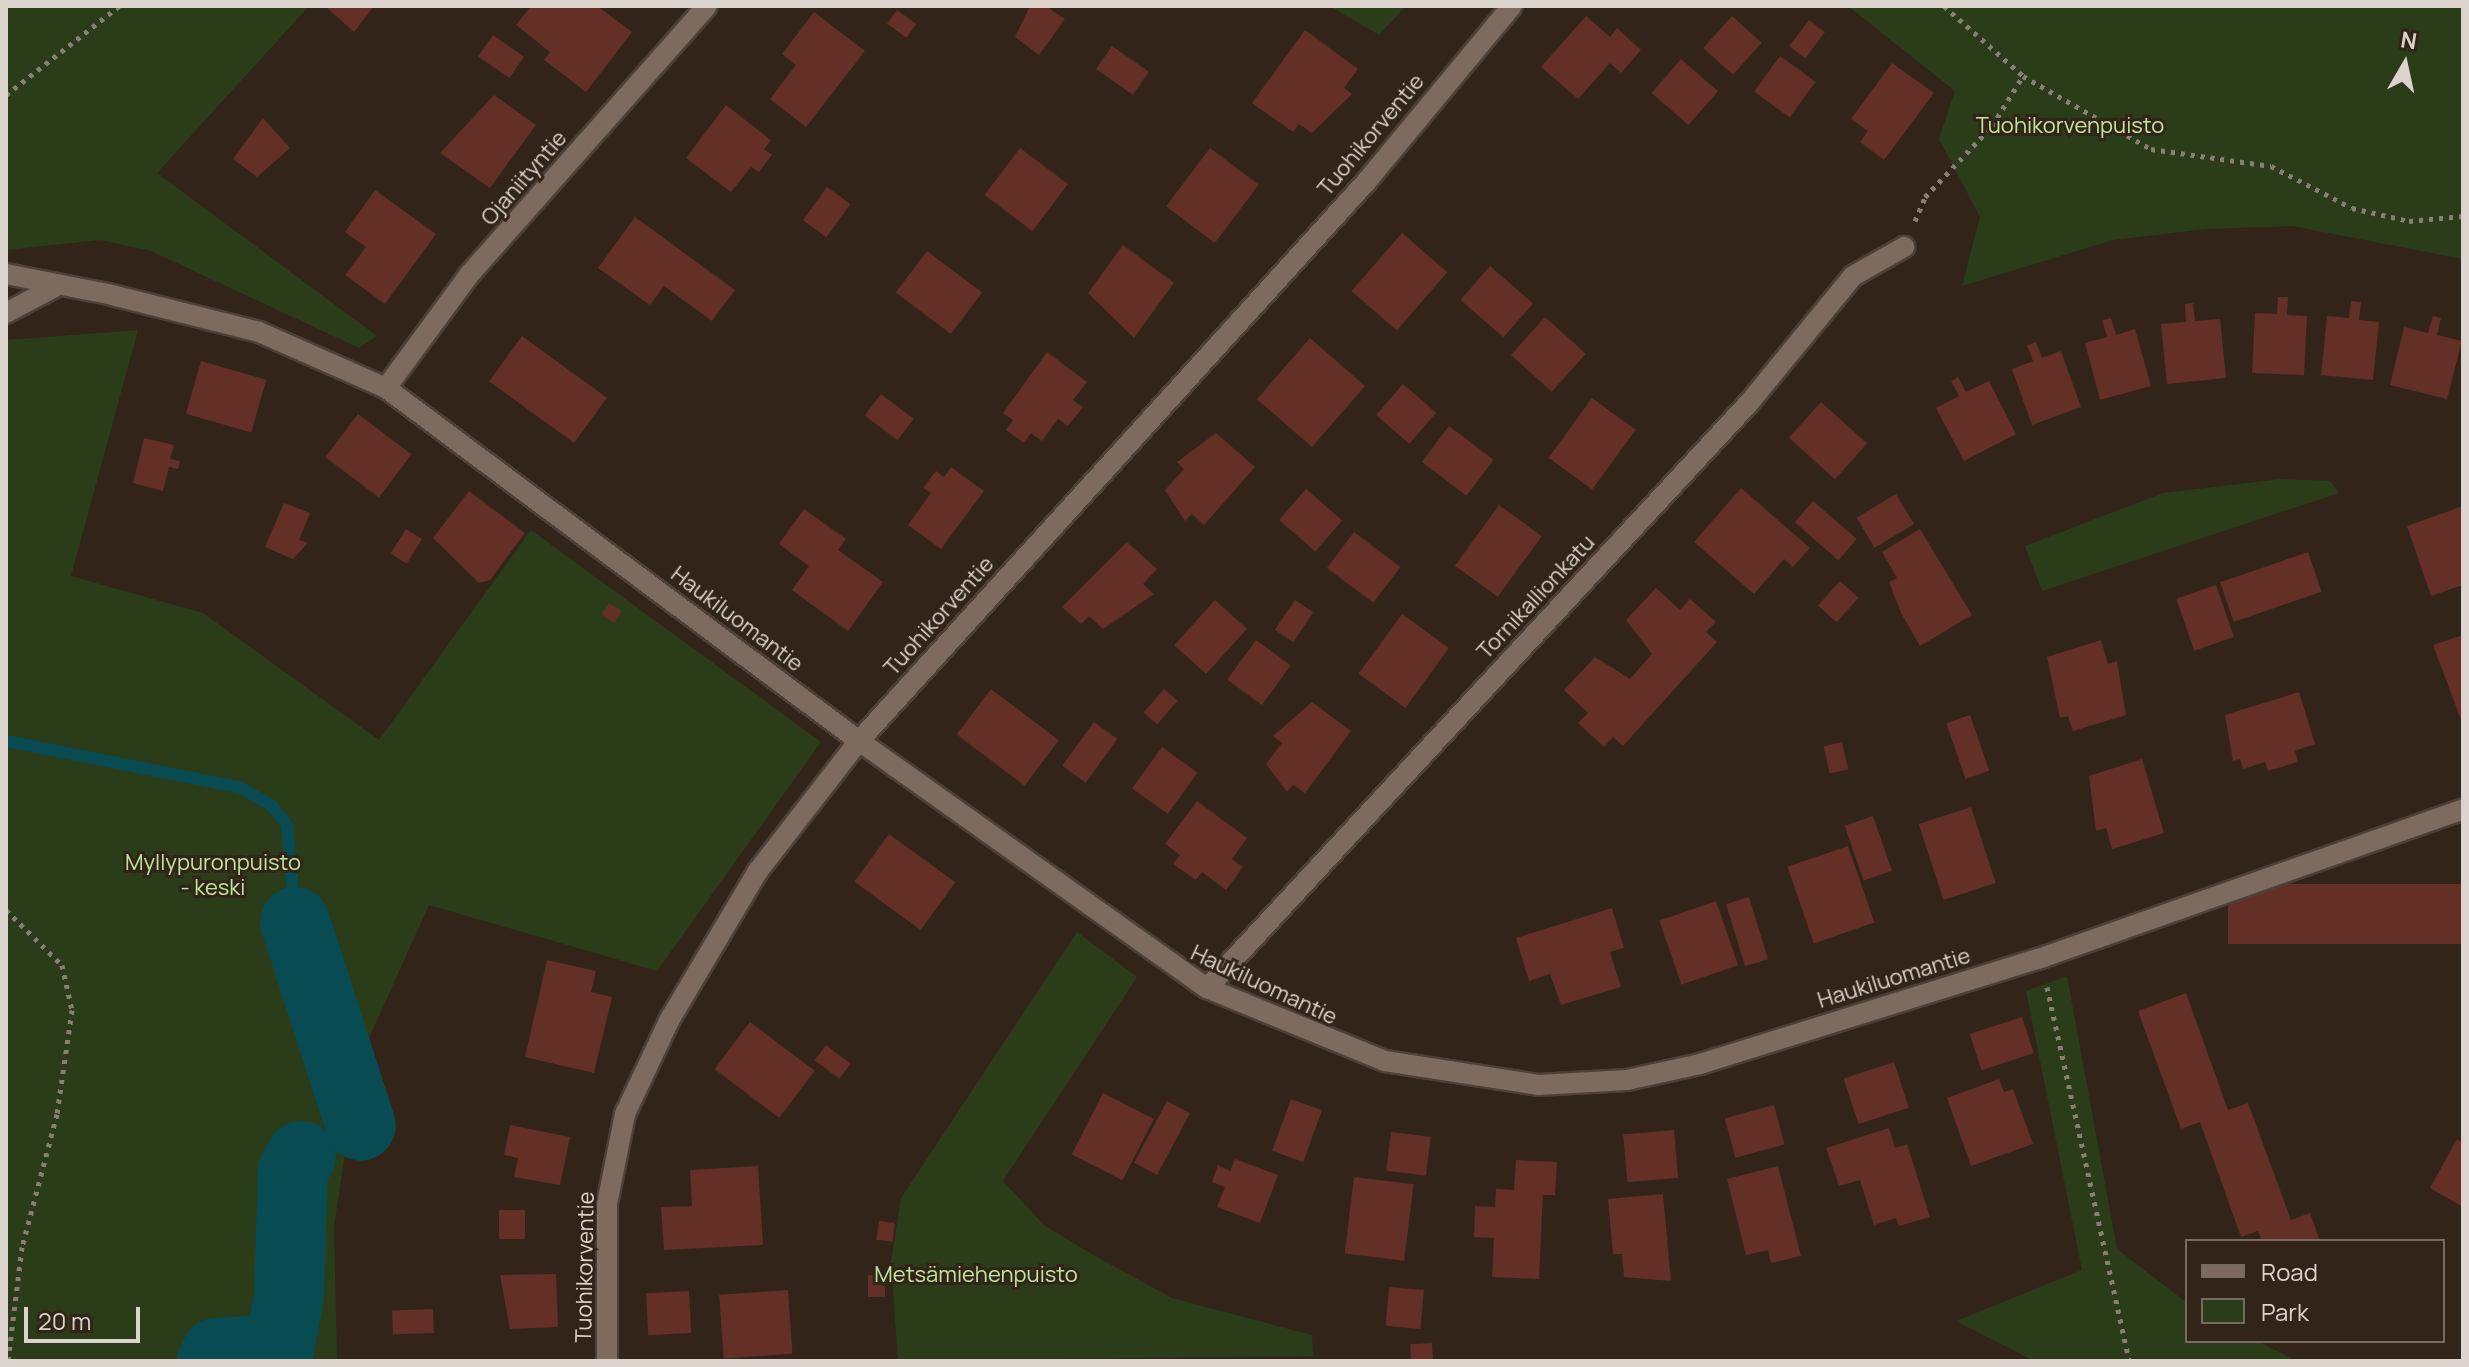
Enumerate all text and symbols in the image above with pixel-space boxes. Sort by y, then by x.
north arrow [2365,24,2445,104]
text: N [2399,24,2419,56]
street label: Tuohikorventie [1312,69,1430,201]
park label: Tuohikorvenpuisto [1976,113,2164,139]
street label: Ojaniityntie [476,125,572,231]
street label: Tornikallionkatu [1472,529,1600,665]
street label: Tuohikorventie [879,551,999,681]
street label: Haukiluomantie [666,561,808,677]
park label: Myllypuronpuisto - keski [125,849,301,900]
street label: Haukiluomantie [1187,940,1341,1030]
street label: Haukiluomantie [1814,942,1974,1014]
street label: Tuohikorventie [570,1191,600,1343]
legend [2185,1239,2445,1343]
text: Road [2261,1255,2318,1288]
park label: Metsämiehenpuisto [874,1262,1078,1288]
scale bar [28,1291,144,1341]
text: Park [2261,1295,2309,1328]
text: 20 m [38,1304,91,1337]

